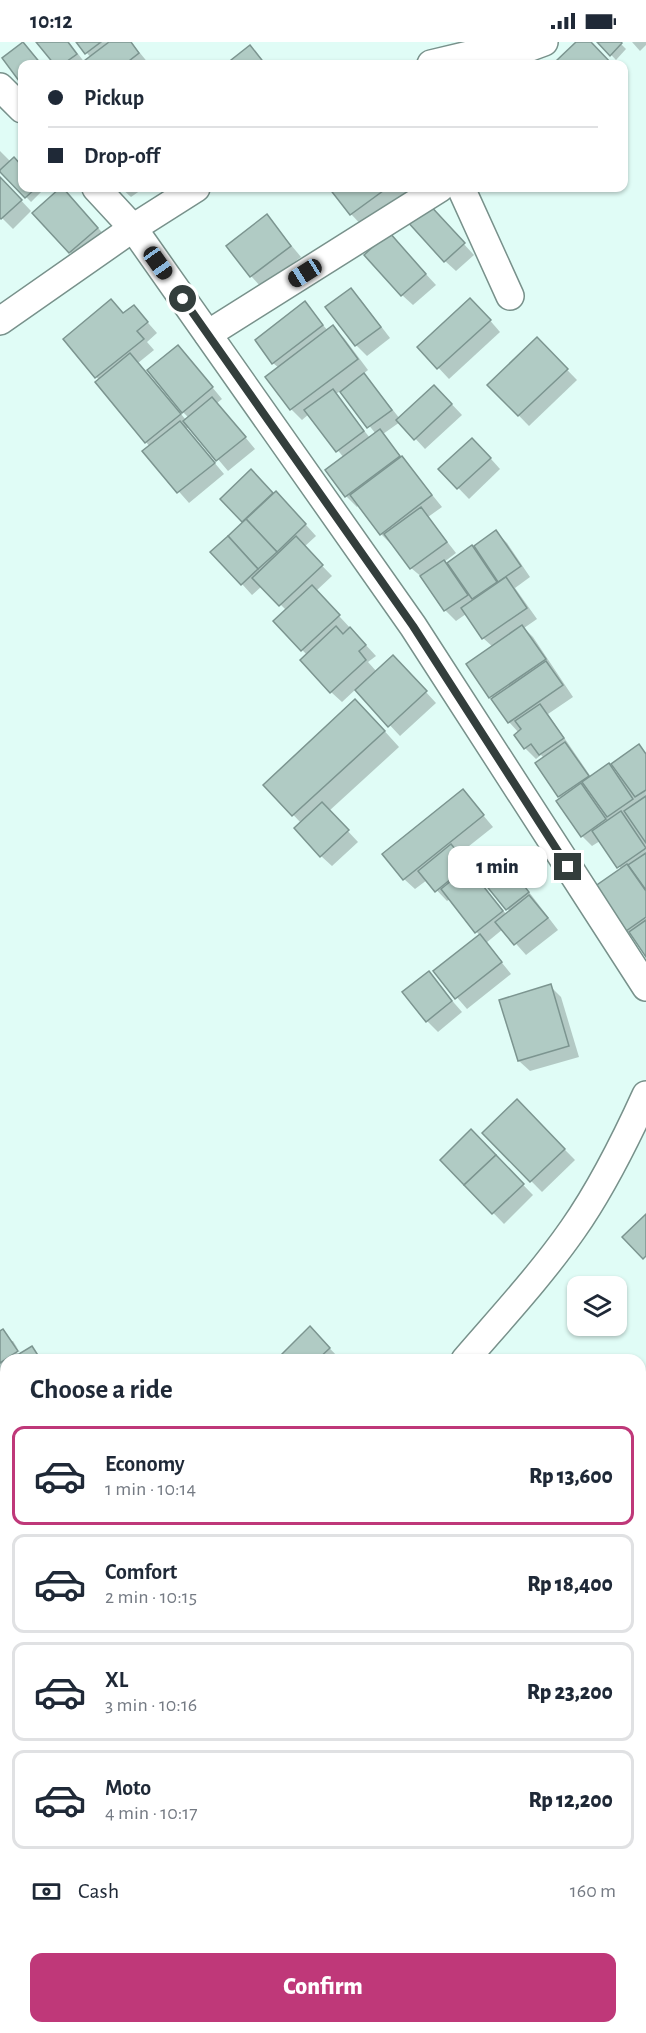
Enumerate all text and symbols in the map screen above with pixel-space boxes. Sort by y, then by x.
text: 10:12 [30,10,73,32]
text: Pickup [84,87,144,109]
text: Drop-off [84,145,160,167]
car [140,243,176,283]
car [285,256,325,290]
route start [169,285,196,312]
callout: 1 min [448,846,547,888]
route end [554,853,581,880]
text: 1 min [476,857,519,877]
map controls [567,1276,627,1336]
button: layers [567,1276,627,1336]
text: Choose a ride [30,1376,173,1403]
icon: car [33,1449,87,1503]
text: Economy [105,1453,185,1475]
text: Rp 13,600 [529,1465,613,1487]
text: 1 min · 10:14 [105,1479,196,1499]
icon: car [33,1557,87,1611]
text: Comfort [105,1561,177,1583]
text: Rp 18,400 [527,1573,613,1595]
text: 2 min · 10:15 [105,1587,197,1607]
icon: car [33,1665,87,1719]
text: XL [105,1669,128,1691]
text: Rp 23,200 [527,1681,613,1703]
text: 3 min · 10:16 [105,1695,197,1715]
icon: car [33,1773,87,1827]
text: Moto [105,1777,151,1799]
text: Rp 12,200 [528,1789,613,1811]
text: 4 min · 10:17 [105,1803,198,1823]
icon: cash [30,1875,63,1908]
text: Cash [78,1880,119,1902]
text: 160 m [570,1881,616,1901]
button: Confirm [30,1953,616,2022]

